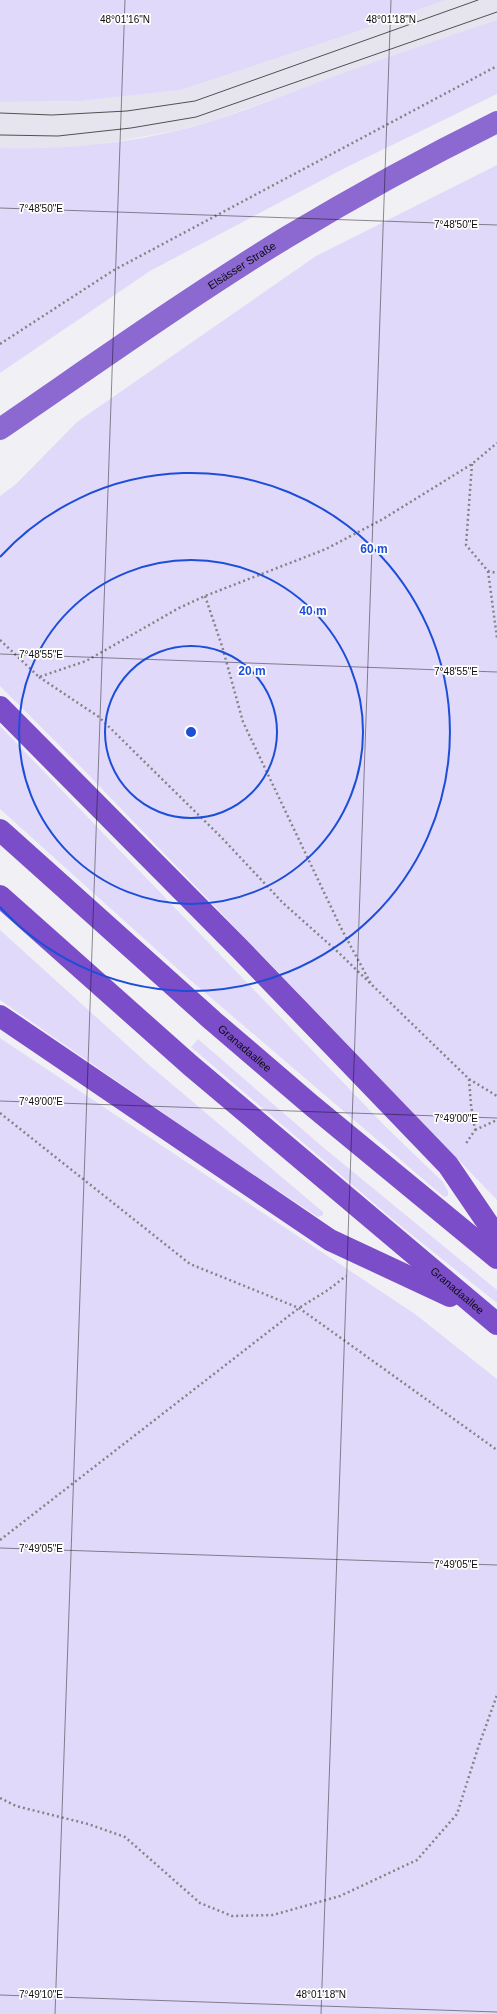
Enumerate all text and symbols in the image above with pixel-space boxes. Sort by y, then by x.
text: 48°01'16"N [100,14,150,25]
text: 48°01'18"N [366,14,416,25]
text: 7°48'50"E [19,203,63,214]
text: 7°48'50"E [434,219,478,230]
street label: Elsässer Straße [206,239,278,292]
text: 60 m [360,542,388,556]
text: 40 m [299,604,327,618]
text: 7°48'55"E [19,649,63,660]
text: 20 m [238,664,266,678]
text: 7°48'55"E [434,666,478,677]
centre of rings [184,725,198,739]
street label: Granadaallee [216,1022,274,1074]
text: 7°49'00"E [19,1096,63,1107]
text: 7°49'00"E [434,1113,478,1124]
street label: Granadaallee [428,1265,486,1316]
text: 7°49'05"E [19,1543,63,1554]
text: 7°49'05"E [434,1559,478,1570]
text: 7°49'10"E [19,1989,63,2000]
text: 48°01'18"N [296,1989,346,2000]

